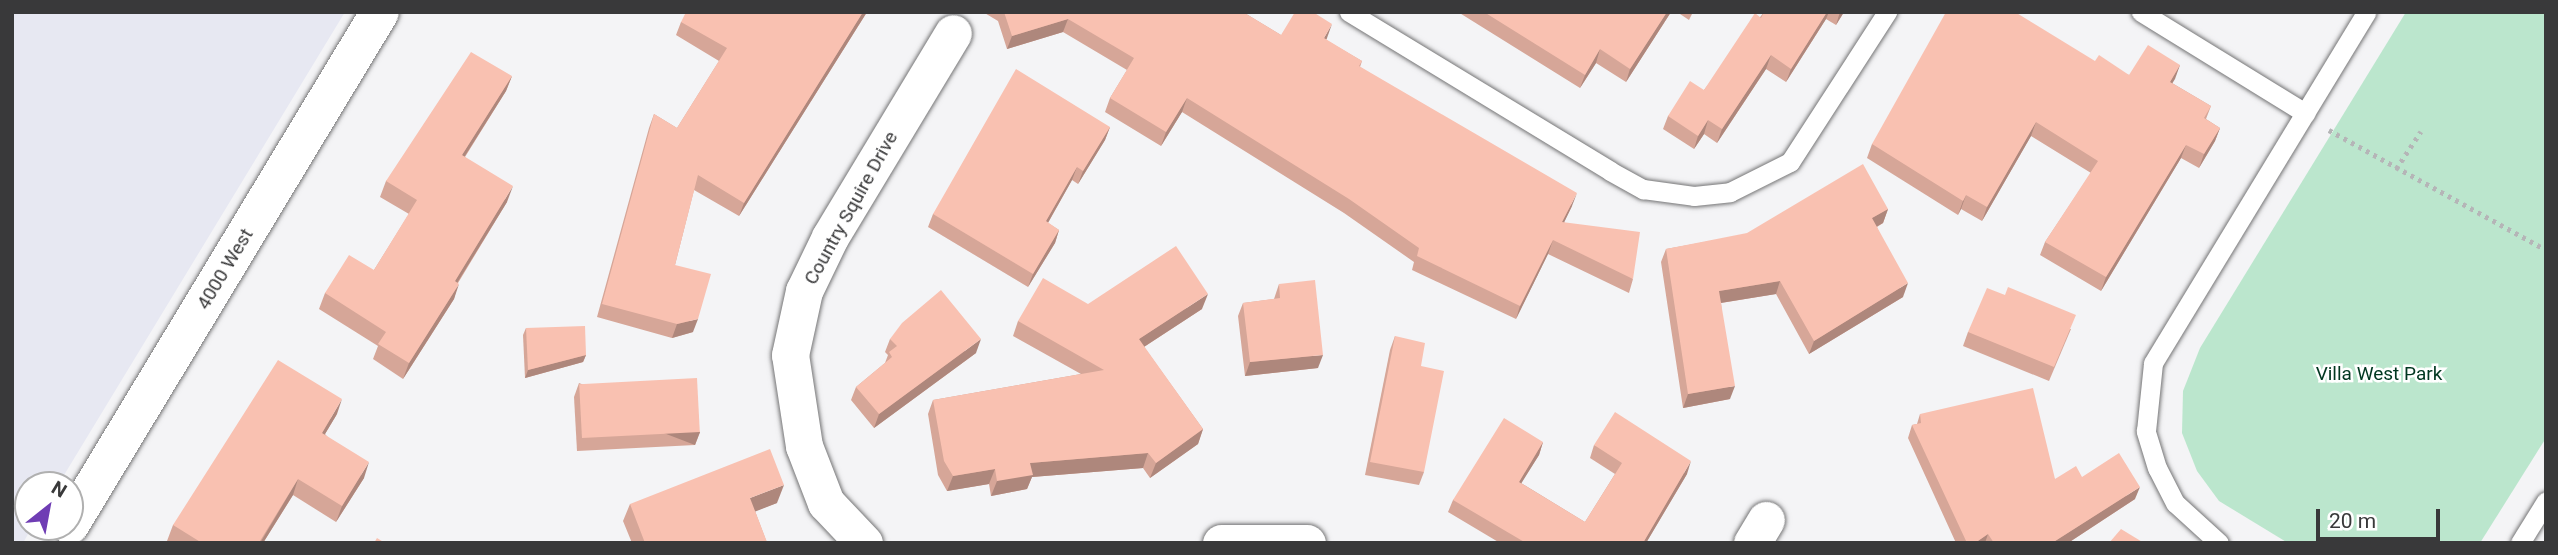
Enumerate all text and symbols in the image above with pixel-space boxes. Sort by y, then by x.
street label: Country Squire Drive [799,127,903,289]
street label: 4000 West [192,225,258,313]
park label: Villa West Park [2316,363,2442,385]
north arrow [14,471,84,541]
text: N [47,476,71,503]
scale bar [2320,496,2444,540]
text: 20 m [2329,509,2376,533]

